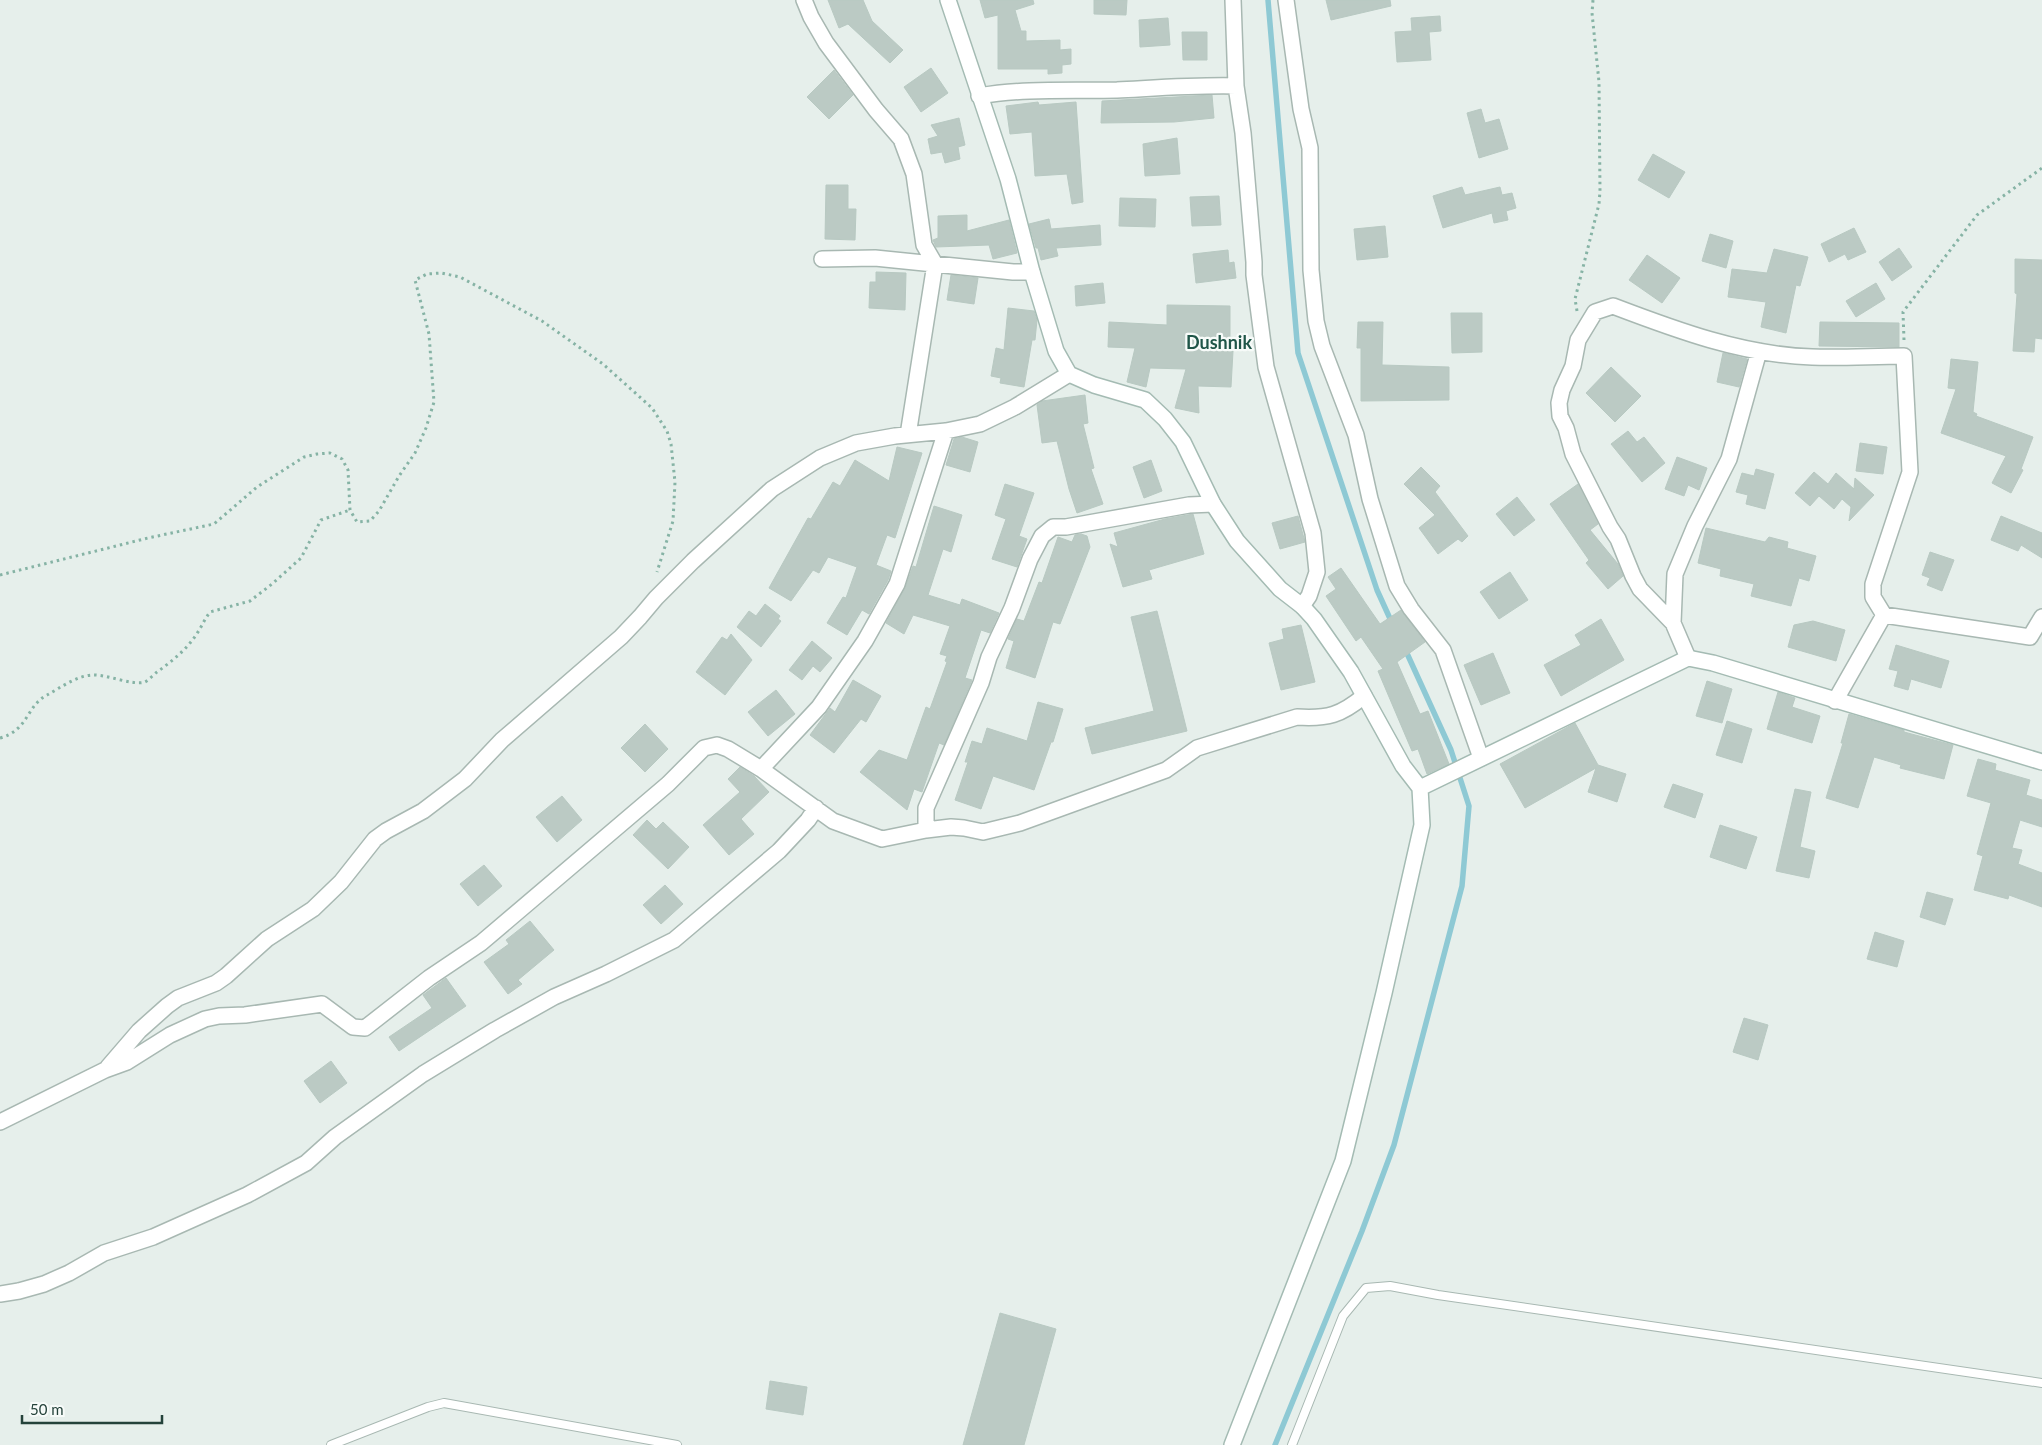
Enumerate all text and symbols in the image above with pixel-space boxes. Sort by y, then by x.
district label: Dushnik [1186,331,1252,353]
scale bar [22,1392,162,1424]
text: 50 m [30,1400,64,1418]

